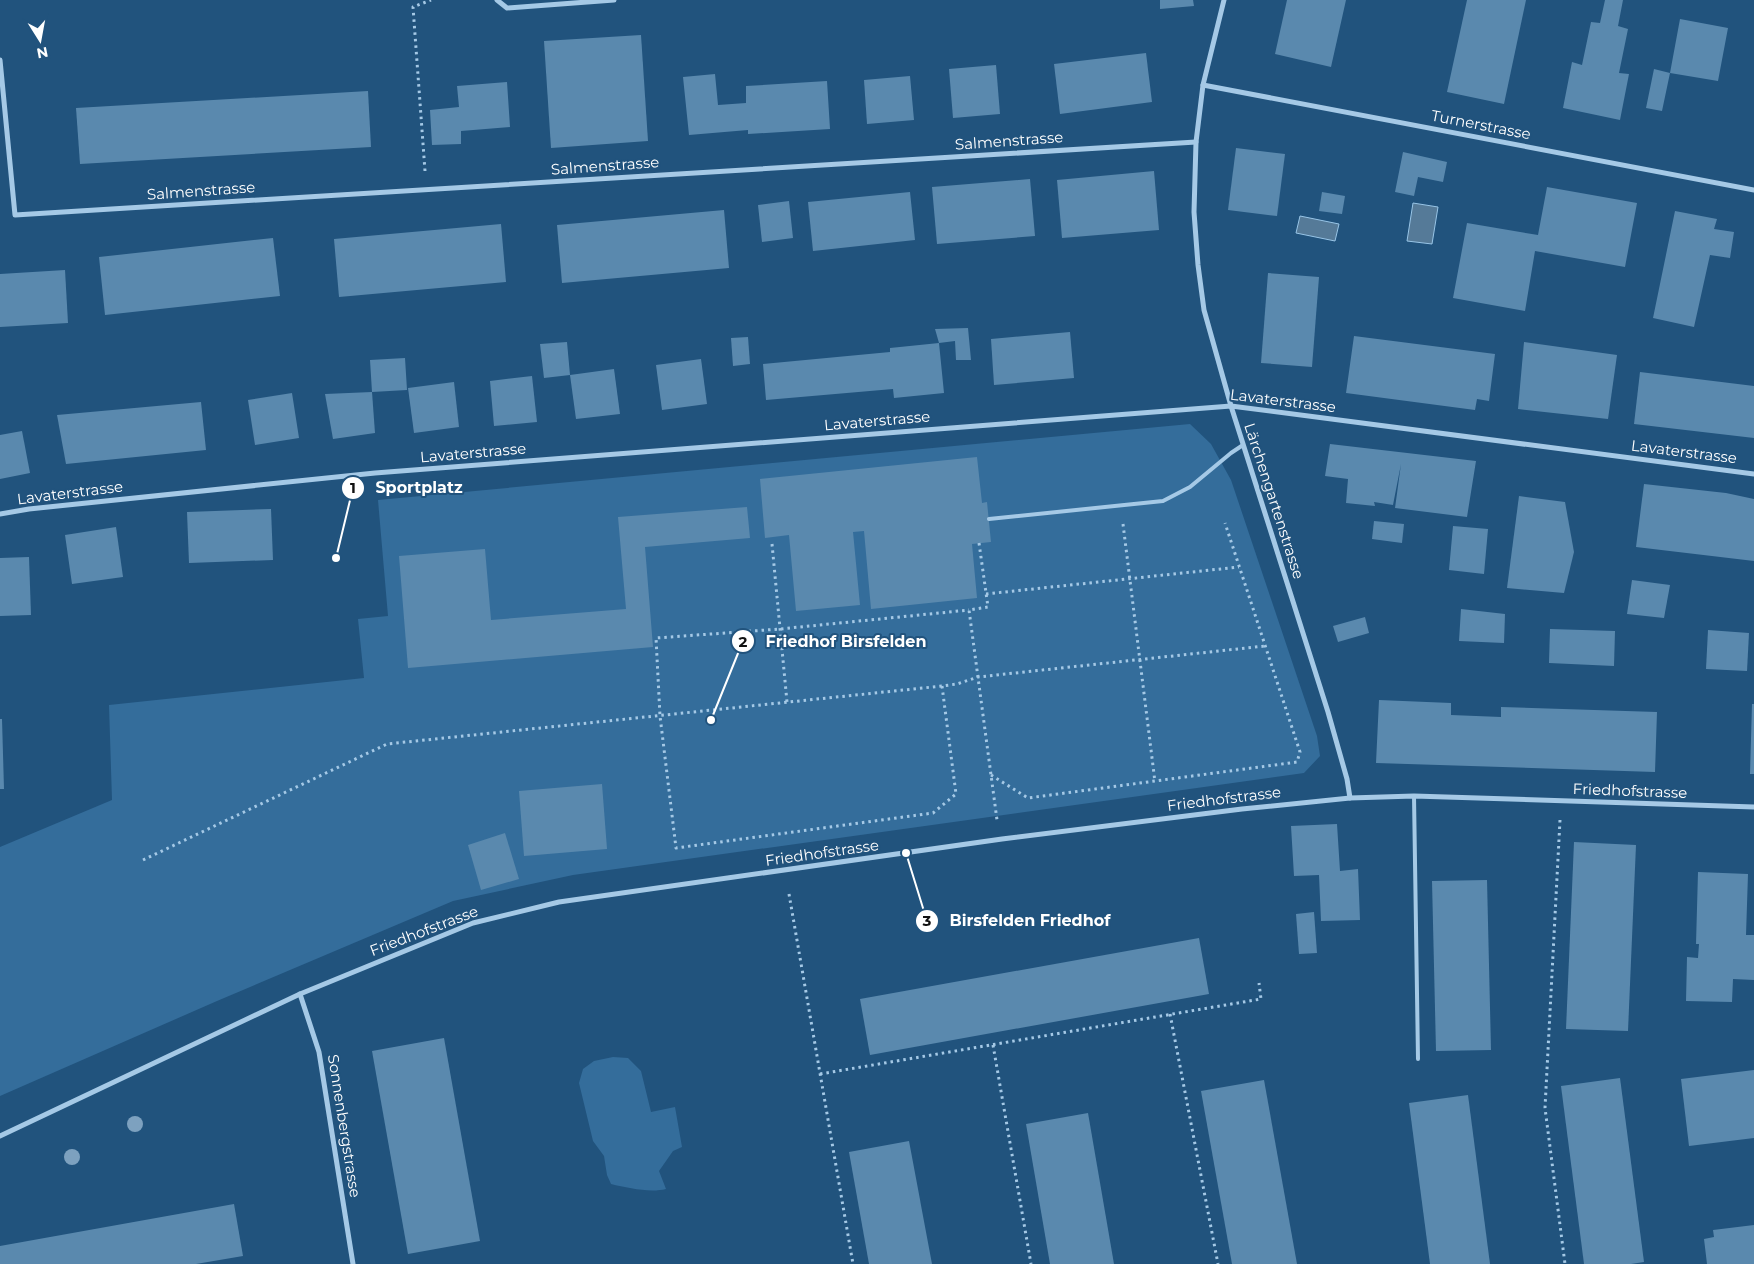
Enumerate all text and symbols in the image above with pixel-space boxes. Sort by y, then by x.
north arrow [15,15,65,65]
text: N [35,43,50,63]
street label: Turnerstrasse [1430,106,1532,143]
street label: Salmenstrasse [954,127,1064,154]
street label: Salmenstrasse [550,152,660,179]
street label: Salmenstrasse [146,177,256,204]
street label: Lavaterstrasse [1229,385,1337,416]
street label: Lavaterstrasse [823,406,931,435]
street label: Lärchengartenstrasse [1240,420,1309,581]
street label: Lavaterstrasse [1630,436,1738,467]
street label: Lavaterstrasse [419,438,527,467]
callout: Sportplatz [341,472,473,503]
street label: Lavaterstrasse [16,477,124,508]
text: 1 [350,478,356,497]
text: Sportplatz [375,478,463,497]
callout: Friedhof Birsfelden [730,626,936,657]
text: 2 [739,632,748,651]
text: Friedhof Birsfelden [766,632,926,651]
street label: Friedhofstrasse [1572,779,1688,802]
street label: Friedhofstrasse [1166,782,1282,815]
street label: Friedhofstrasse [764,835,880,870]
street label: Friedhofstrasse [367,901,481,960]
callout: Birsfelden Friedhof [915,905,1121,936]
text: 3 [922,911,932,930]
text: Birsfelden Friedhof [950,911,1111,930]
street label: Sonnenbergstrasse [324,1053,365,1199]

